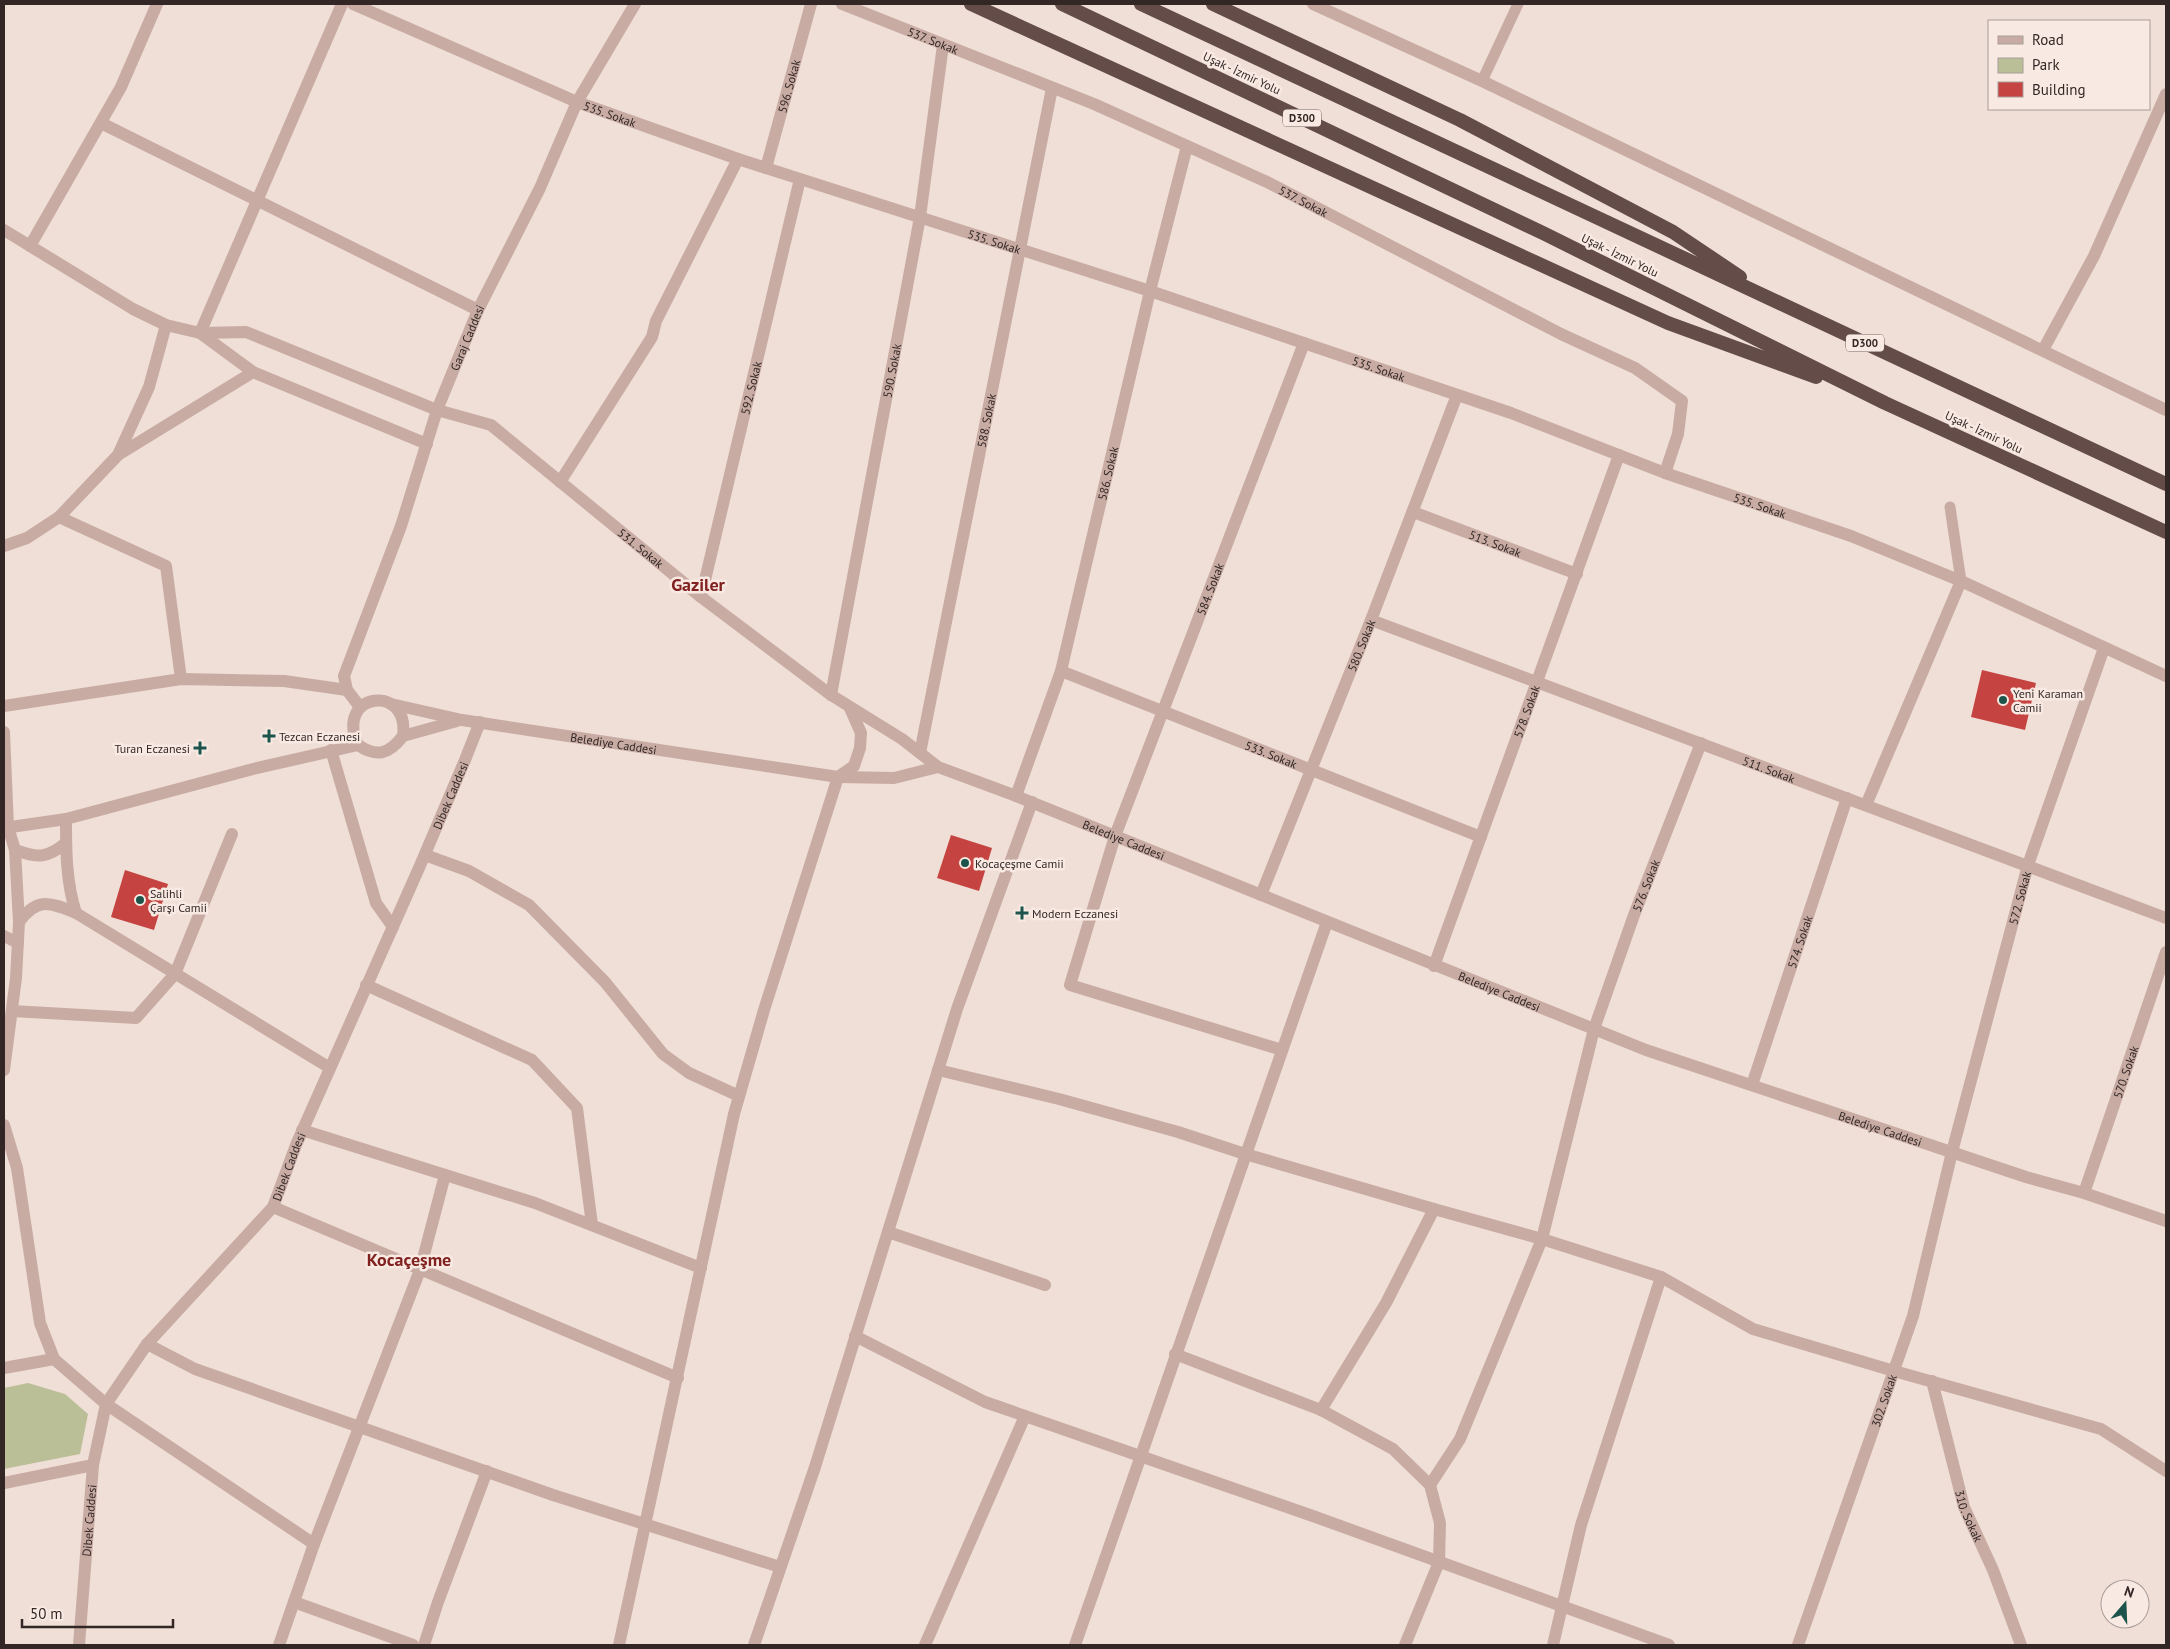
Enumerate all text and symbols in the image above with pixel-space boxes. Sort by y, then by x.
legend [1988,20,2150,110]
street label: 537. Sokak [905,23,961,57]
text: Road [2032,30,2064,49]
street label: Uşak - İzmir Yolu [1201,48,1283,98]
text: Park [2032,55,2060,74]
street label: 596. Sokak [774,57,803,114]
text: Building [2032,80,2086,99]
street label: 535. Sokak [582,97,639,130]
road number: D300 [1283,110,1321,126]
street label: 537. Sokak [1276,182,1331,220]
street label: 535. Sokak [966,226,1023,257]
street label: Uşak - İzmir Yolu [1579,230,1661,280]
street label: Garaj Caddesi [447,302,487,373]
road number: D300 [1846,334,1884,352]
street label: 590. Sokak [879,342,904,399]
street label: 535. Sokak [1351,352,1407,384]
street label: 592. Sokak [737,359,764,416]
street label: 588. Sokak [973,392,999,449]
street label: Uşak - İzmir Yolu [1943,407,2025,457]
street label: 586. Sokak [1094,445,1121,502]
street label: 535. Sokak [1732,489,1789,521]
street label: 531. Sokak [615,525,667,571]
street label: 513. Sokak [1467,526,1524,560]
street label: 584. Sokak [1193,560,1227,617]
district label: Gaziler [671,573,726,596]
street label: 580. Sokak [1344,617,1378,673]
street label: 578. Sokak [1510,683,1543,739]
place label: Yeni Karaman Camii [2013,686,2083,715]
marker: Yeni Karaman Camii [1997,694,2009,706]
place label: Tezcan Eczanesi [279,729,360,744]
street label: Belediye Caddesi [569,729,658,757]
marker: Tezcan Eczanesi [263,730,275,742]
street label: 533. Sokak [1243,737,1300,771]
place label: Turan Eczanesi [114,741,190,756]
marker: Turan Eczanesi [194,742,206,754]
street label: 511. Sokak [1741,753,1797,786]
street label: Dibek Caddesi [429,759,471,831]
street label: Belediye Caddesi [1081,816,1167,863]
place label: Kocaçeşme Camii [975,856,1064,871]
marker: Kocaçeşme Camii [959,857,971,869]
street label: 576. Sokak [1629,857,1663,914]
street label: 572. Sokak [2005,869,2034,926]
place label: Salihli Çarşı Camii [150,886,207,915]
marker: Salihli Çarşı Camii [134,894,146,906]
place label: Modern Eczanesi [1032,906,1118,921]
marker: Modern Eczanesi [1016,907,1028,919]
street label: 574. Sokak [1784,913,1815,970]
street label: Belediye Caddesi [1456,968,1543,1014]
street label: 570. Sokak [2109,1043,2141,1100]
street label: Belediye Caddesi [1837,1107,1924,1149]
street label: Dibek Caddesi [268,1130,308,1203]
district label: Kocaçeşme [367,1248,451,1271]
street label: 302. Sokak [1867,1372,1900,1429]
street label: Dibek Caddesi [78,1484,99,1557]
street label: 310. Sokak [1952,1488,1987,1544]
north arrow [2100,1579,2150,1629]
text: N [2122,1582,2137,1602]
scale bar [22,1596,174,1628]
text: 50 m [30,1604,63,1623]

